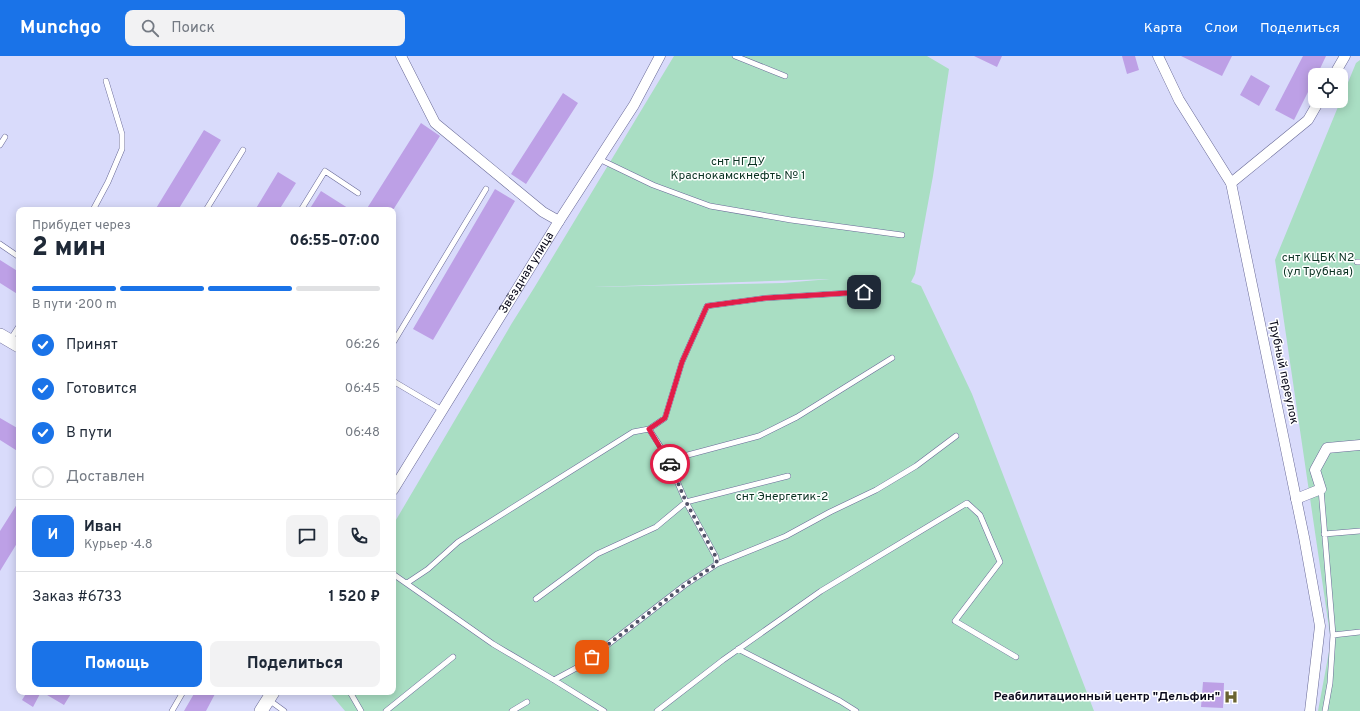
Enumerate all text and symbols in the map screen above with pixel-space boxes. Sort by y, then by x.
search box [125,10,405,46]
text: Munchgo [20,16,101,40]
icon: search [139,17,161,39]
text: Поиск [171,19,215,38]
text: Карта [1144,20,1182,37]
text: Слои [1204,20,1238,37]
text: Поделиться [1260,20,1340,37]
map controls [1308,68,1348,108]
button: locate [1308,68,1348,108]
park label: снт НГДУ Краснокамскнефть № 1 [671,154,805,184]
text: Прибудет через [32,218,131,234]
street label: Звёздная улица [496,229,558,317]
text: 2 мин [32,232,106,265]
text: 06:55–07:00 [290,232,380,251]
park label: снт КЦБК N2 (ул Трубная) [1282,250,1354,280]
pin [847,275,881,309]
icon: home [853,281,875,303]
text: В пути · 200 m [32,297,117,313]
street label: Трубный переулок [1264,318,1302,426]
icon: check [32,334,54,356]
text: Принят [66,336,118,355]
text: 06:26 [345,337,380,353]
icon: check [32,378,54,400]
text: Готовится [66,380,137,399]
text: 06:45 [345,381,380,397]
icon: check [32,422,54,444]
text: В пути [66,424,112,443]
text: 06:48 [345,425,380,441]
courier [650,444,690,484]
icon: car [659,453,681,475]
text: Доставлен [66,468,145,487]
park label: снт Энергетик-2 [736,489,828,505]
button: chat [286,515,328,557]
button: phone [338,515,380,557]
text: Иван [84,518,122,537]
text: И [48,526,58,545]
text: Курьер · 4.8 [84,537,153,553]
text: Заказ #6733 [32,588,122,607]
text: 1 520 ₽ [328,588,380,607]
pin [575,640,609,674]
button: Помощь [32,641,202,687]
button: Поделиться [210,641,380,687]
icon: bag [581,646,603,668]
place label: Реабилитационный центр "Дельфин" [994,689,1220,705]
hospital icon: Реабилитационный центр "Дельфин" [1223,689,1239,705]

